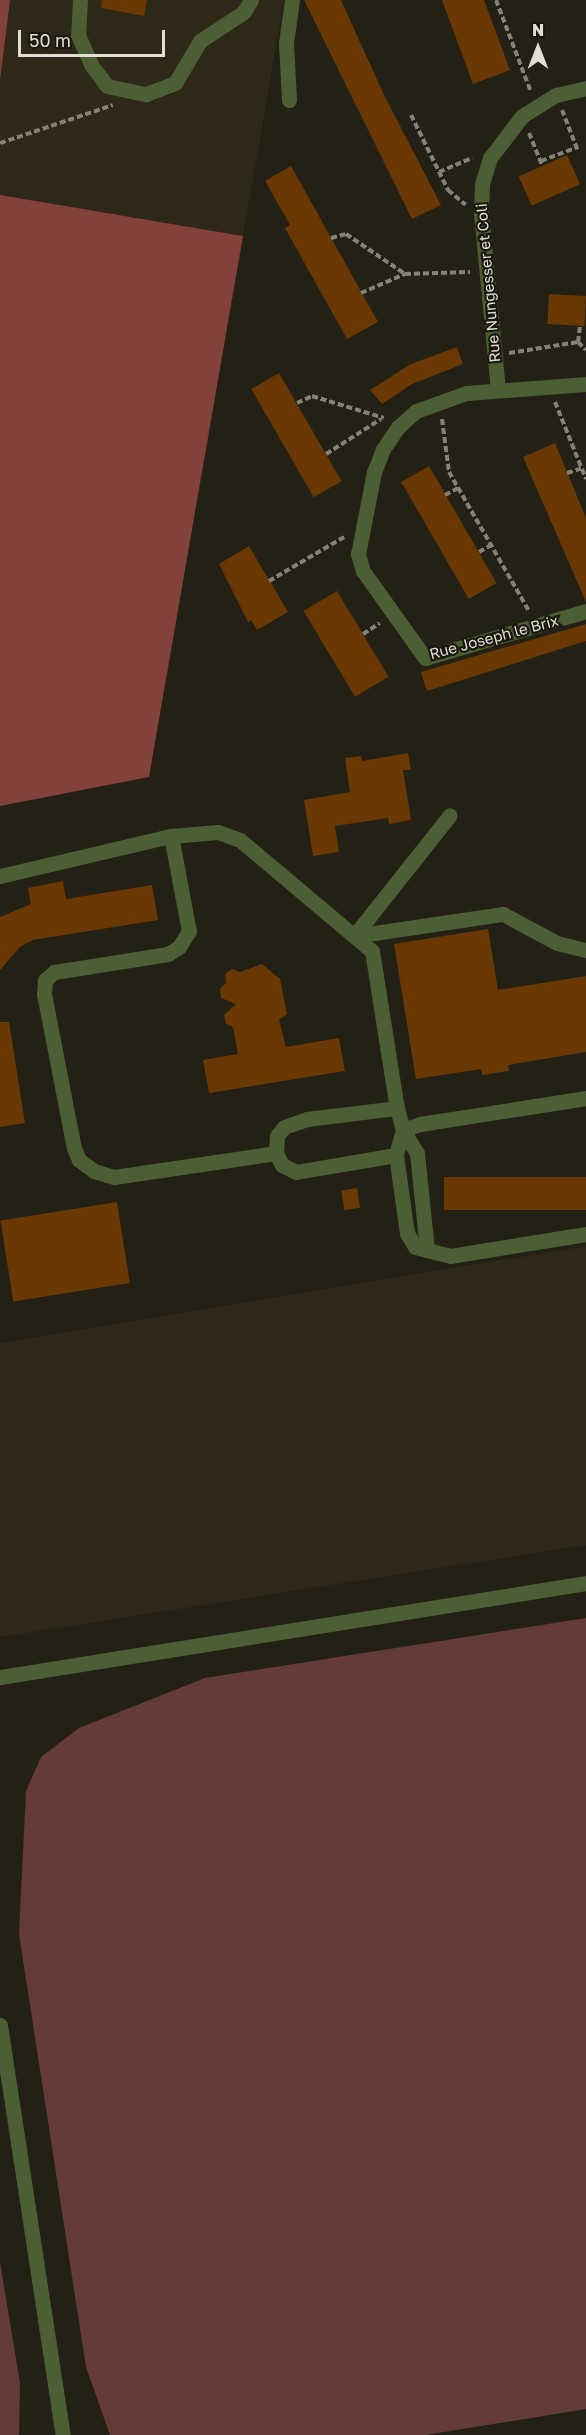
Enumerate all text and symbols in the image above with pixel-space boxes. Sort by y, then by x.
scale bar [21,18,168,56]
north arrow [508,18,568,78]
text: N [532,20,544,40]
text: 50 m [29,29,71,51]
street label: Rue Nungesser et Coli [472,203,504,363]
street label: Rue Joseph le Brix [427,611,561,663]

